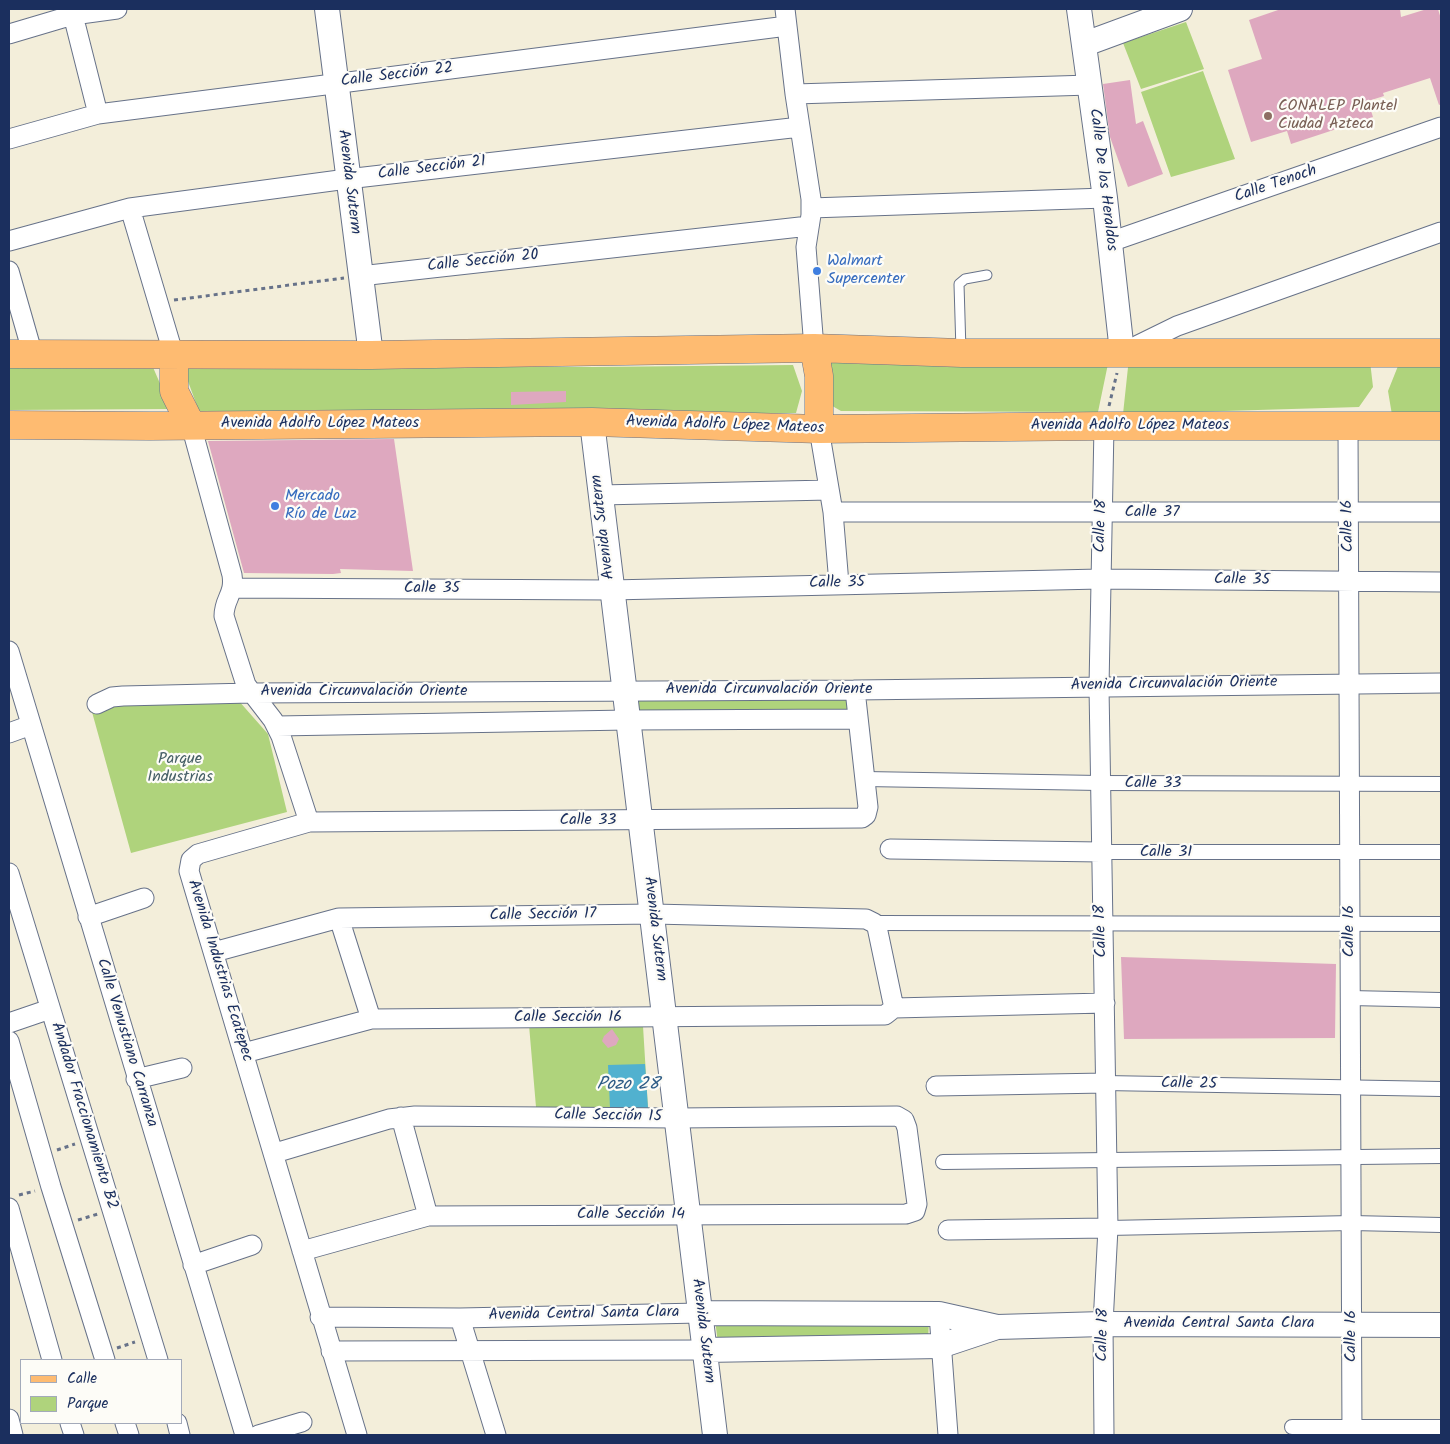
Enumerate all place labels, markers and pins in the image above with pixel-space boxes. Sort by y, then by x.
place label: CONALEP Plantel Ciudad Azteca [1278,97,1397,135]
marker: CONALEP Plantel Ciudad Azteca [1262,110,1274,122]
place label: Walmart Supercenter [827,252,905,290]
marker: Walmart Supercenter [811,265,823,277]
place label: Mercado Río de Luz [285,487,357,525]
marker: Mercado Río de Luz [269,500,281,512]

